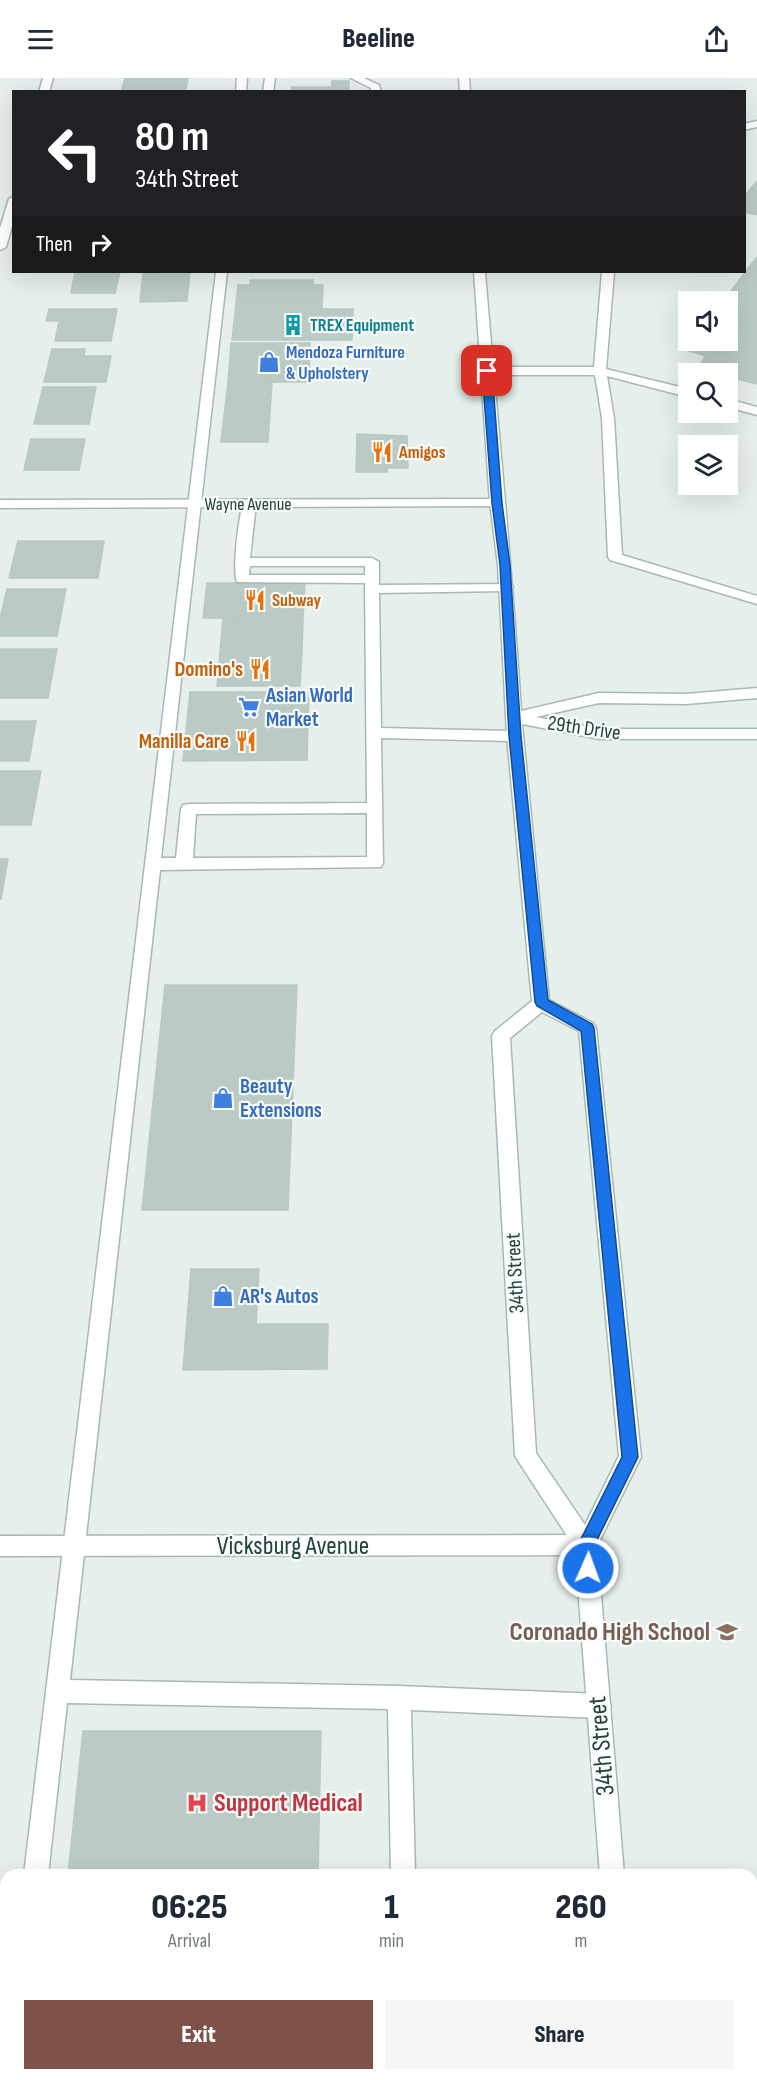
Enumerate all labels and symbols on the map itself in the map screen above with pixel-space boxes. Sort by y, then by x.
building icon: TREX Equipment [281,313,305,337]
place label: TREX Equipment [310,315,414,336]
place label: Mendoza Furniture & Upholstery [286,342,405,384]
pin [461,345,512,396]
shop icon: Mendoza Furniture & Upholstery [257,350,281,374]
restaurant icon: Amigos [370,440,394,464]
place label: Amigos [398,442,446,463]
street label: Wayne Avenue [205,494,291,515]
restaurant icon: Subway [243,588,267,612]
place label: Subway [272,590,322,611]
place label: Domino's [174,657,243,682]
restaurant icon: Domino's [248,657,272,681]
place label: Asian World Market [265,683,353,732]
supermarket icon: Asian World Market [237,695,261,719]
street label: 29th Drive [546,711,622,745]
place label: Manilla Care [139,729,229,754]
restaurant icon: Manilla Care [234,729,258,753]
place label: Beauty Extensions [240,1074,322,1123]
shop icon: Beauty Extensions [211,1086,235,1110]
street label: 34th Street [500,1232,530,1314]
shop icon: AR's Autos [211,1284,235,1308]
place label: AR's Autos [239,1284,319,1309]
street label: Vicksburg Avenue [217,1531,369,1562]
position arrow [556,1536,620,1600]
place label: Coronado High School [510,1617,710,1648]
school or university icon: Coronado High School [715,1620,739,1644]
street label: 34th Street [582,1695,622,1797]
place label: Support Medical [214,1788,363,1819]
hospital icon: Support Medical [185,1791,209,1815]

